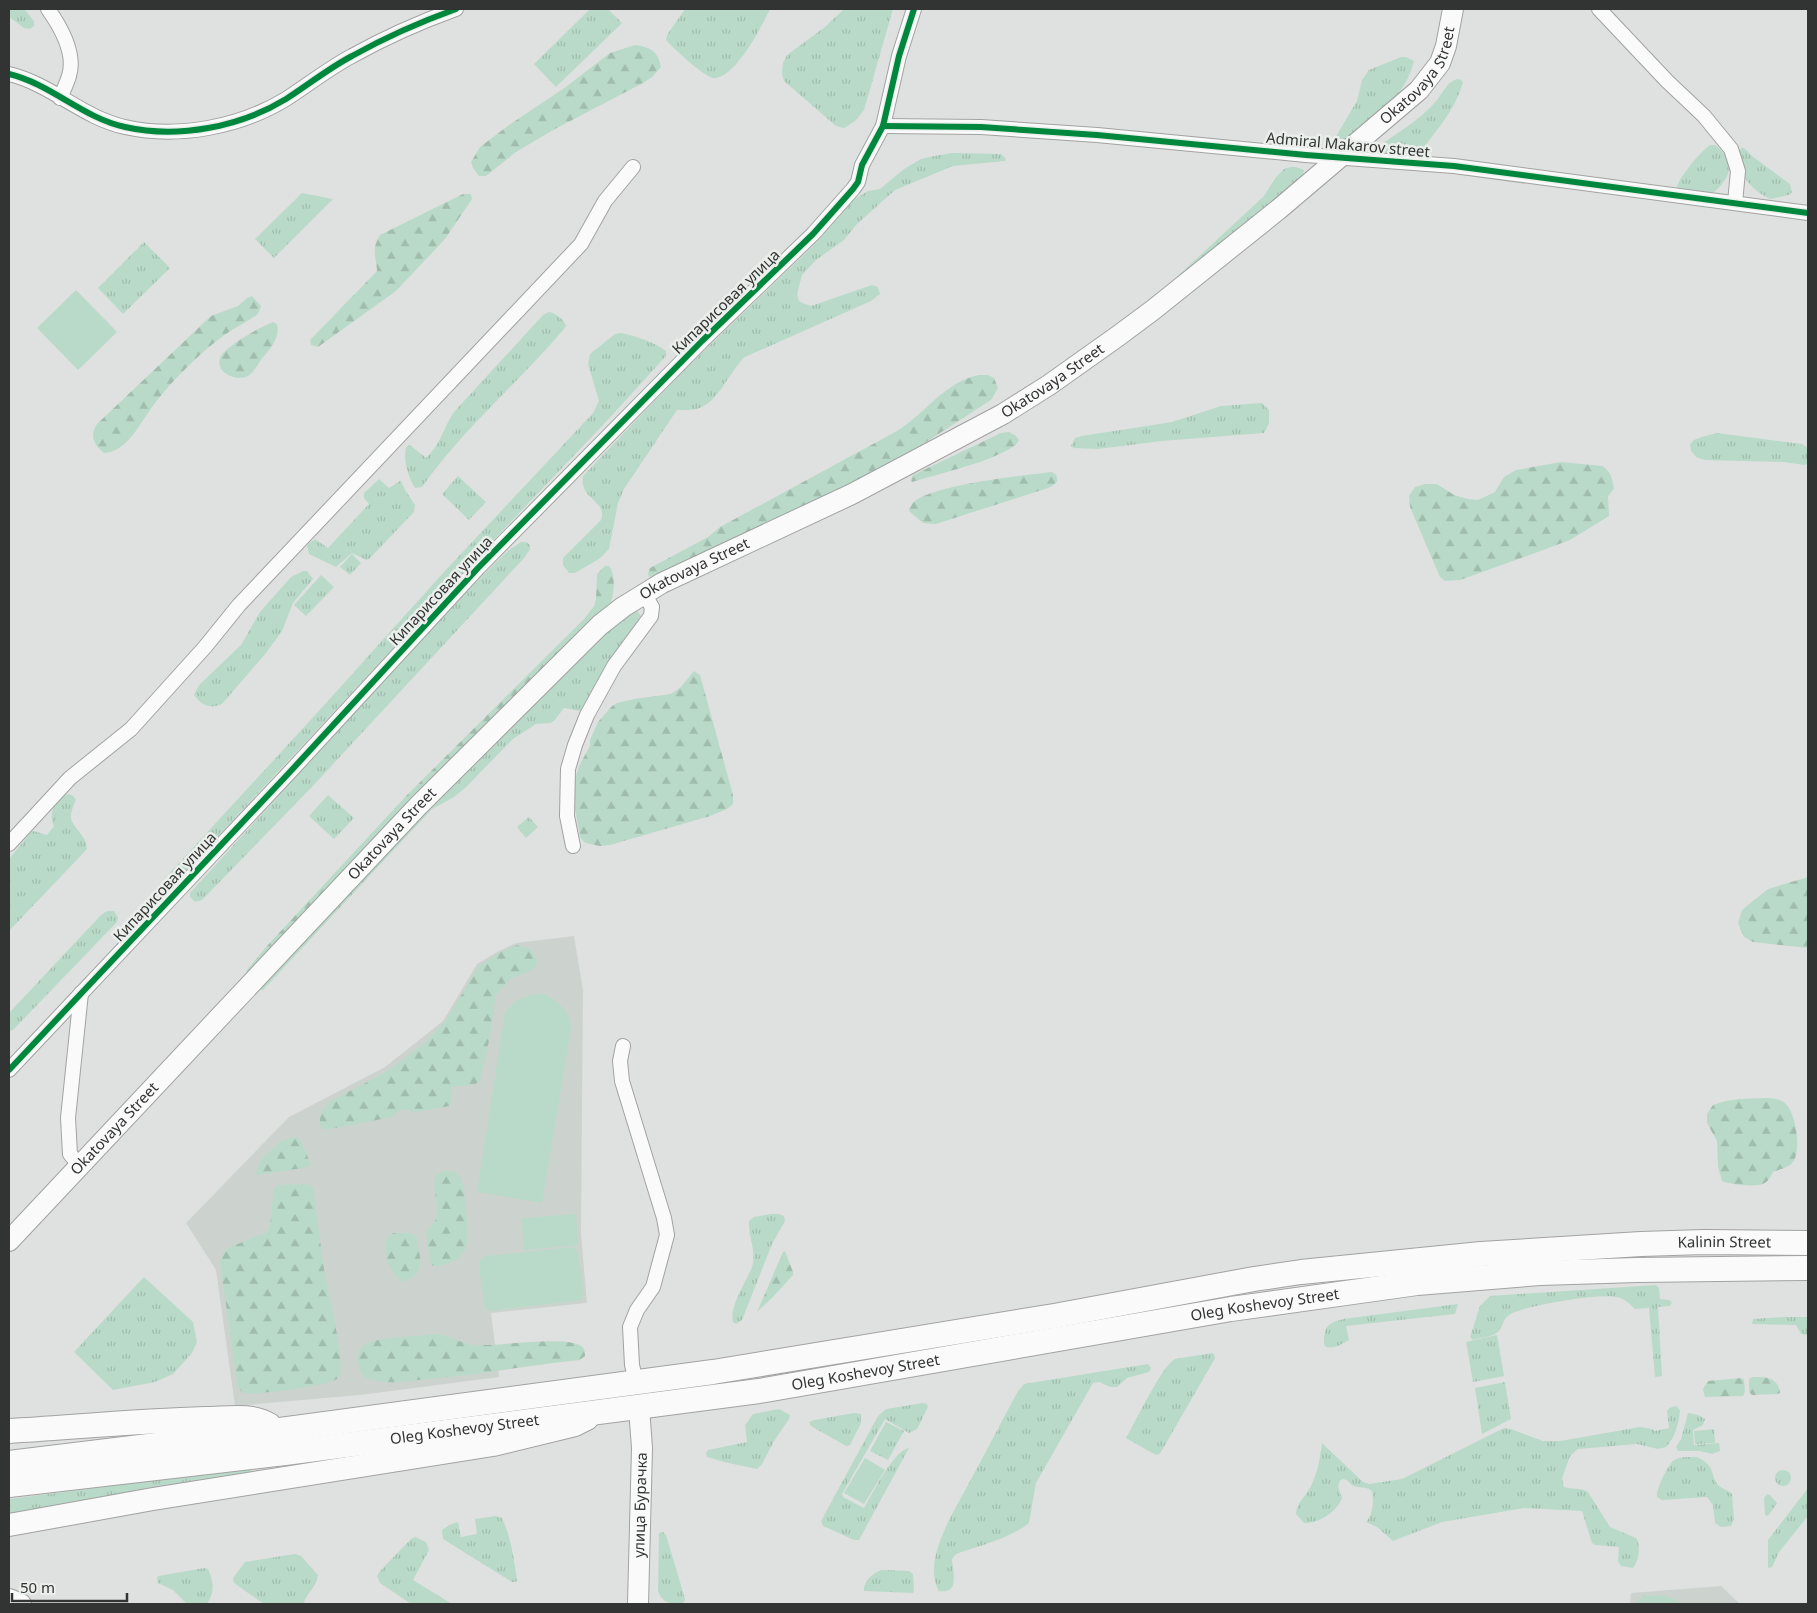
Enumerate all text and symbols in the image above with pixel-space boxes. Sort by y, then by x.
street label: Okatovaya Street [1375,24,1459,128]
street label: Admiral Makarov street [1265,127,1431,161]
street label: Кипарисовая улица [667,245,784,358]
street label: Okatovaya Street [997,338,1108,422]
street label: Кипарисовая улица [384,531,496,649]
street label: Okatovaya Street [635,532,753,604]
street label: Okatovaya Street [343,782,440,884]
street label: Кипарисовая улица [108,827,220,945]
street label: Okatovaya Street [65,1077,163,1179]
street label: Kalinin Street [1677,1231,1772,1252]
street label: Oleg Koshevoy Street [1189,1283,1341,1325]
street label: Oleg Koshevoy Street [790,1349,942,1394]
street label: Oleg Koshevoy Street [389,1409,541,1448]
street label: улица Бурачка [628,1452,651,1558]
scale bar [12,1570,128,1602]
text: 50 m [20,1577,55,1597]

